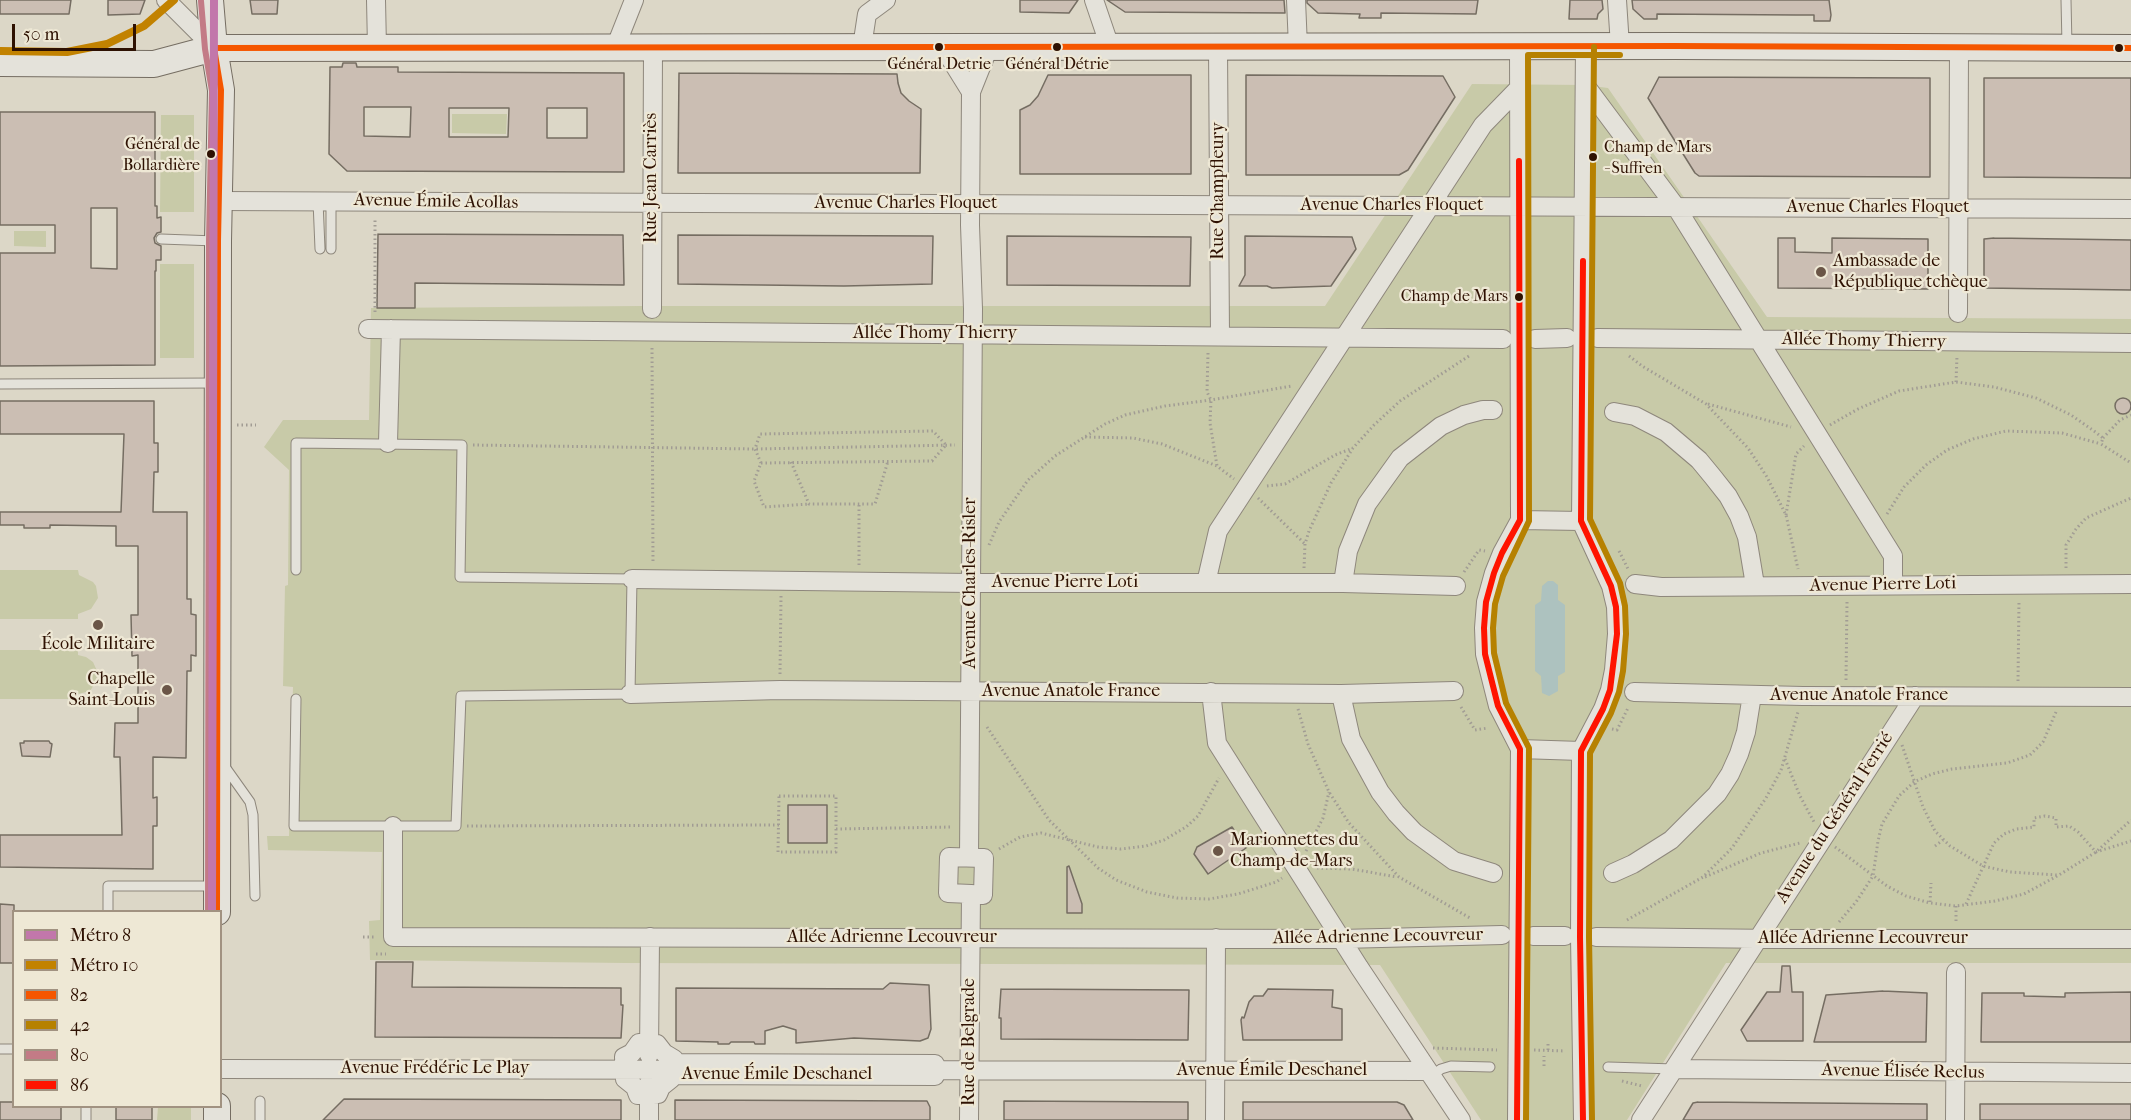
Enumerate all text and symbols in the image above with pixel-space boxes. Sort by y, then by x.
scale bar [15,12,140,50]
text: 50 m [23,24,59,45]
marker: Général Detrie [933,41,945,53]
marker: Général Détrie [1051,41,1063,53]
unlabelled marker [2113,42,2125,54]
place label: Général Detrie [887,55,991,75]
place label: Général Détrie [1005,55,1109,75]
street label: Rue Jean Carriès [641,113,663,243]
street label: Rue Champfleury [1208,122,1230,260]
place label: Général de Bollardière [123,135,200,173]
place label: Champ de Mars - Suffren [1604,138,1711,176]
marker: Général de Bollardière [205,148,217,160]
marker: Champ de Mars - Suffren [1587,151,1599,163]
street label: Avenue Émile Acollas [354,190,518,214]
street label: Avenue Charles Floquet [815,193,997,215]
street label: Avenue Charles Floquet [1301,195,1483,217]
street label: Avenue Charles Floquet [1787,197,1969,219]
place label: Ambassade de République tchèque [1833,251,1988,294]
marker: Ambassade de République tchèque [1814,265,1828,279]
place label: Champ de Mars [1401,287,1508,307]
marker: Champ de Mars [1513,291,1525,303]
street label: Allée Thomy Thierry [853,323,1017,345]
street label: Allée Thomy Thierry [1782,329,1946,353]
street label: Avenue Charles-Risler [960,497,982,669]
street label: Avenue Pierre Loti [992,572,1138,594]
street label: Avenue Pierre Loti [1810,573,1956,597]
marker: École Militaire [91,618,105,632]
place label: École Militaire [41,634,155,656]
place label: Chapelle Saint-Louis [69,669,155,712]
street label: Avenue Anatole France [982,681,1160,703]
marker: Chapelle Saint-Louis [160,683,174,697]
street label: Avenue Anatole France [1770,685,1948,707]
street label: Avenue du Général Ferrié [1772,729,1898,907]
place label: Marionnettes du Champ-de-Mars [1230,830,1359,872]
marker: Marionnettes du Champ-de-Mars [1211,844,1225,858]
legend [12,910,222,1108]
street label: Allée Adrienne Lecouvreur [1273,924,1483,950]
text: Métro 8 [70,925,131,946]
street label: Allée Adrienne Lecouvreur [787,927,997,949]
street label: Allée Adrienne Lecouvreur [1758,928,1968,950]
text: Métro 10 [70,955,138,976]
street label: Rue de Belgrade [959,978,981,1106]
text: 82 [70,985,88,1006]
text: 42 [70,1015,90,1036]
text: 80 [70,1045,89,1066]
street label: Avenue Frédéric Le Play [341,1058,529,1080]
street label: Avenue Émile Deschanel [1177,1060,1367,1082]
street label: Avenue Élisée Reclus [1821,1060,1985,1084]
street label: Avenue Émile Deschanel [682,1064,872,1086]
text: 86 [70,1075,89,1096]

